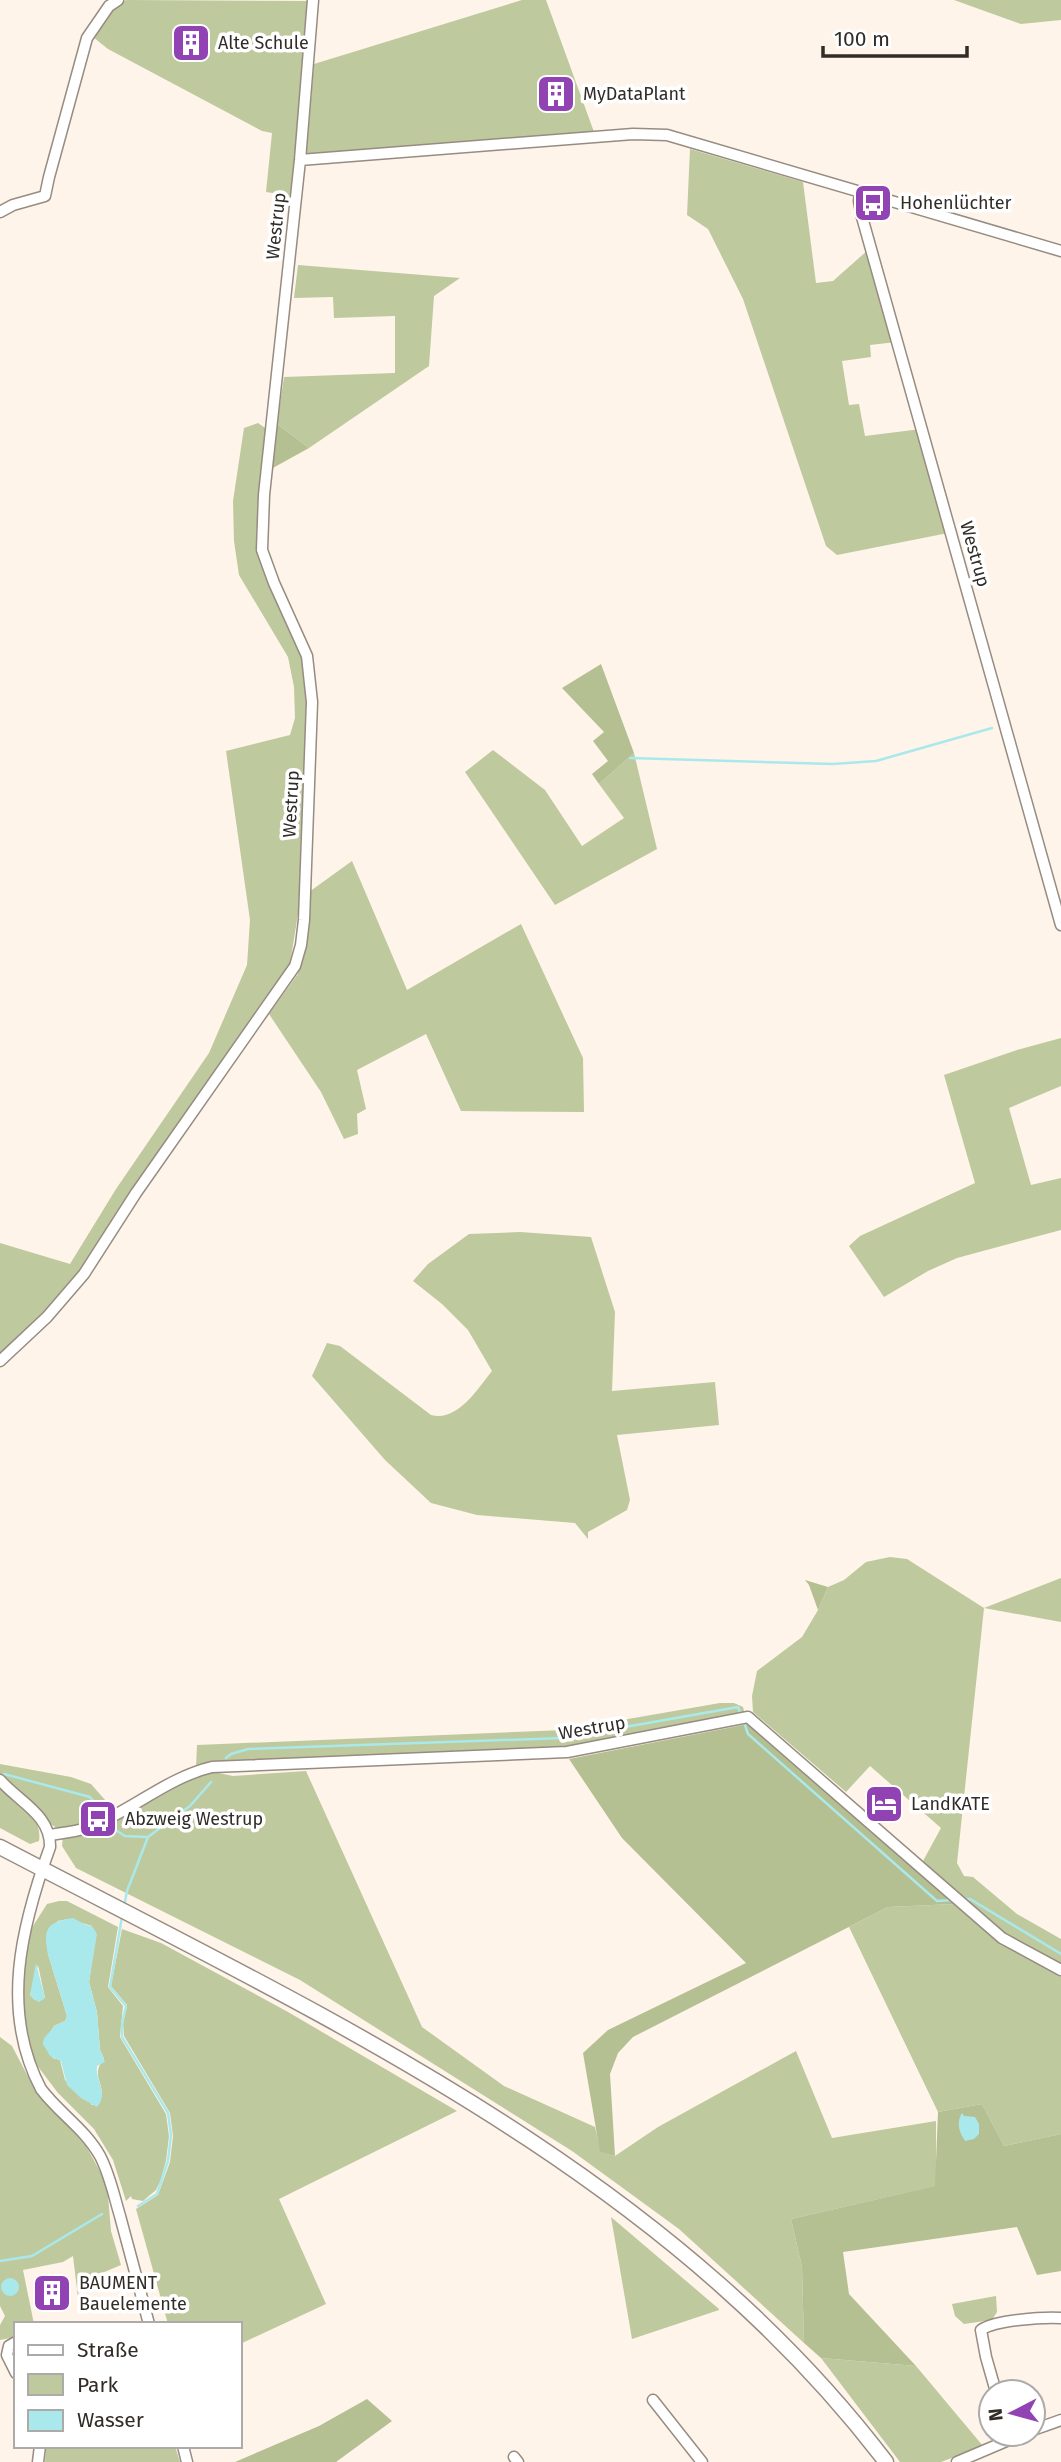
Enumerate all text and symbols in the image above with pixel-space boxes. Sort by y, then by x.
scale bar [823,14,967,58]
building icon: Alte Schule [170,22,212,64]
text: 100 m [834,26,890,52]
place label: Alte Schule [218,32,309,54]
building icon: MyDataPlant [535,73,577,115]
place label: MyDataPlant [583,83,686,105]
bus stop icon: Hohenlüchter [852,182,894,224]
street label: Westrup [262,191,290,261]
place label: Hohenlüchter [900,192,1012,214]
street label: Westrup [955,519,995,589]
street label: Westrup [278,770,304,838]
street label: Westrup [557,1711,627,1745]
hotel icon: LandKATE [863,1783,905,1825]
place label: LandKATE [911,1793,990,1815]
bus stop icon: Abzweig Westrup [77,1798,119,1840]
place label: Abzweig Westrup [125,1808,263,1830]
building icon: BAUMENT Bauelemente [31,2272,73,2314]
place label: BAUMENT Bauelemente [79,2272,187,2315]
legend [14,2322,242,2448]
text: Straße [77,2337,139,2363]
text: Park [77,2372,119,2398]
north arrow [977,2378,1047,2448]
text: Wasser [77,2407,144,2433]
text: N [983,2407,1008,2422]

